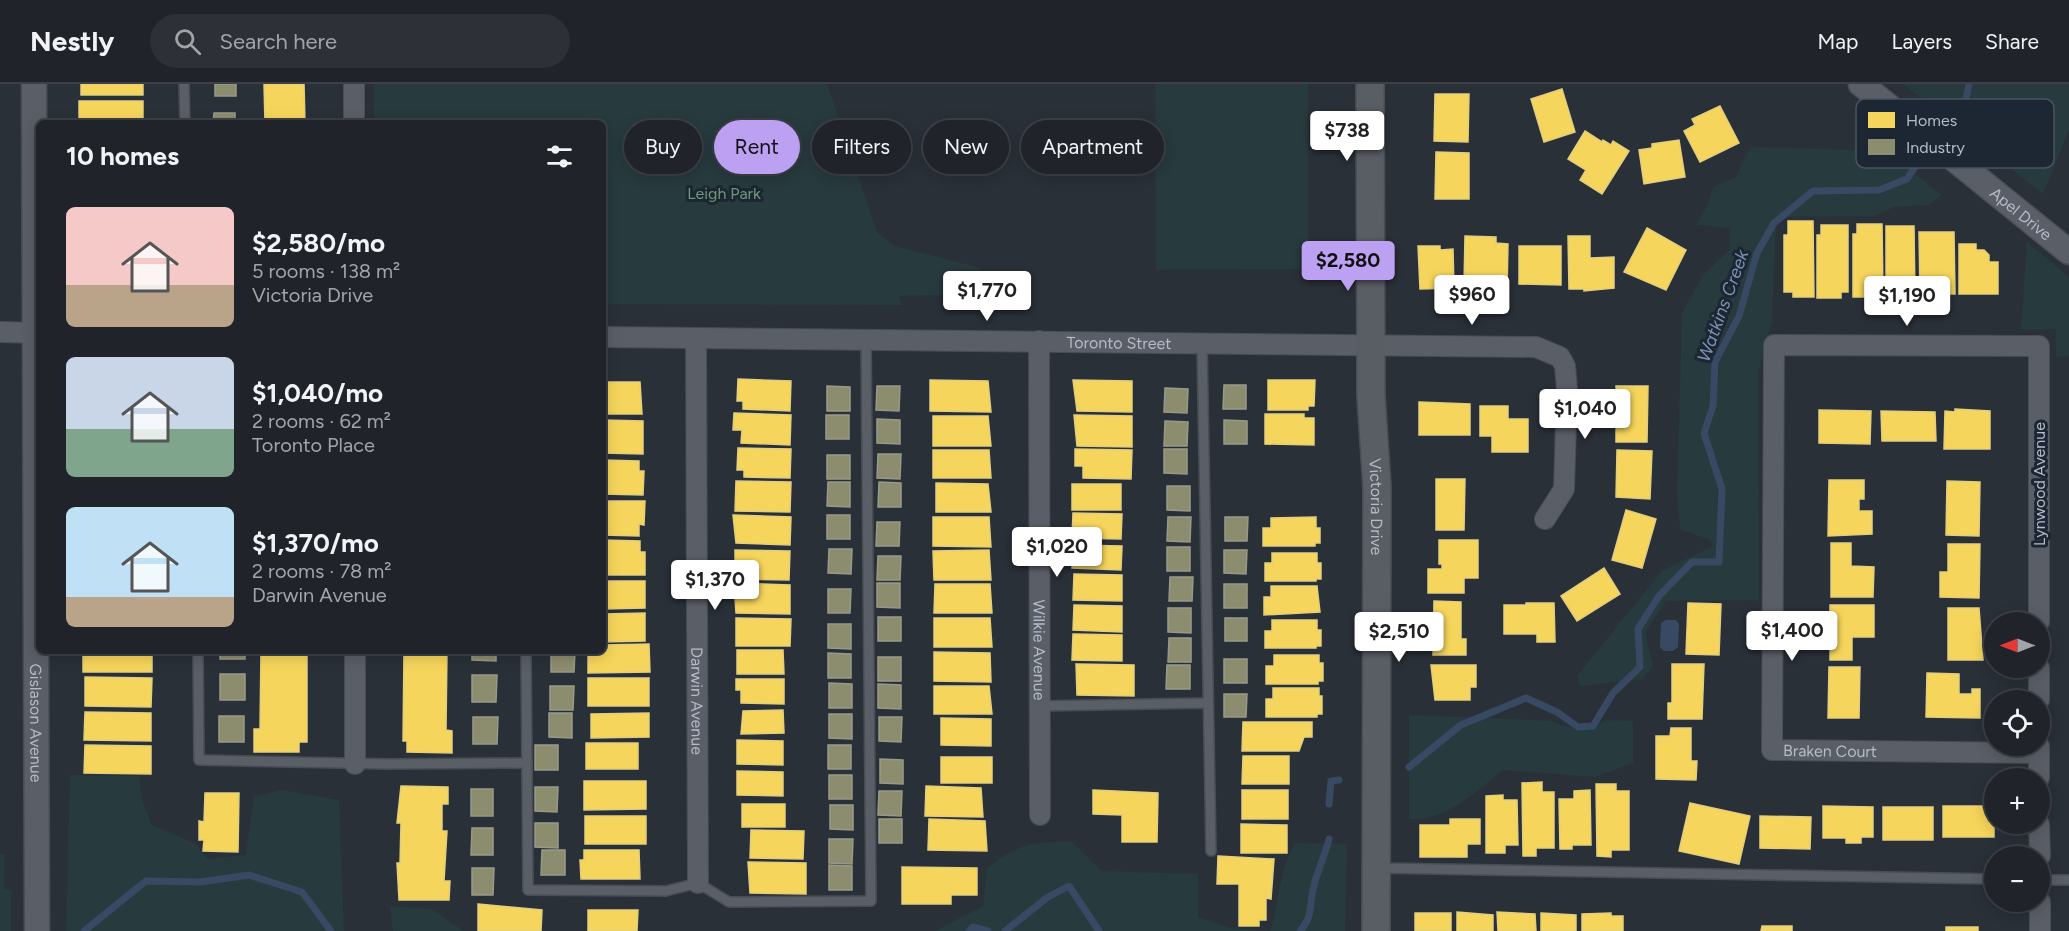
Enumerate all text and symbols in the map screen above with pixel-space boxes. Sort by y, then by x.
search box [150,14,570,68]
text: Nestly [30,24,114,58]
icon: search [171,25,204,58]
text: Search here [219,28,337,55]
text: Map [1818,29,1858,54]
text: Layers [1891,29,1952,54]
text: Share [1985,29,2039,54]
legend [1856,99,2054,168]
pin: $738 [1311,111,1383,162]
text: Homes [1906,111,1957,130]
text: $738 [1324,118,1370,142]
chip: Buy [624,120,702,174]
chip: Rent [714,120,800,174]
chip: Filters [812,120,911,174]
chip: New [923,120,1009,174]
chip: Apartment [1021,120,1164,174]
text: Industry [1906,138,1965,157]
text: 10 homes [66,140,179,172]
icon: filters [543,140,576,173]
street label: Apel Drive [1986,183,2056,244]
park label: Leigh Park [687,184,761,203]
text: $2,580/mo [252,227,385,259]
icon: home [114,231,186,303]
pin: $2,580 [1299,241,1397,292]
water label: Watkins Creek [1693,246,1754,365]
text: $2,580 [1316,248,1380,272]
text: 5 rooms · 138 m² [252,259,400,283]
pin: $1,770 [938,271,1036,322]
pin: $960 [1436,275,1508,326]
pin: $1,190 [1858,276,1956,327]
text: $1,770 [957,278,1017,302]
text: $960 [1448,282,1496,306]
text: Victoria Drive [252,283,373,307]
text: $1,190 [1878,283,1936,307]
street label: Toronto Street [1066,333,1172,353]
text: $1,040/mo [252,377,383,409]
icon: home [114,381,186,453]
pin: $1,040 [1536,389,1634,440]
text: $1,040 [1553,396,1617,420]
text: 2 rooms · 62 m² [252,409,391,433]
street label: Lynwood Avenue [2030,422,2049,546]
text: Toronto Place [252,433,375,457]
street label: Victoria Drive [1365,458,1386,556]
text: $1,370/mo [252,527,379,559]
pin: $1,020 [1008,527,1106,578]
icon: home [114,531,186,603]
text: $1,020 [1026,534,1088,558]
text: 2 rooms · 78 m² [252,559,392,583]
pin: $1,370 [666,560,764,611]
text: $1,370 [685,567,745,591]
text: Darwin Avenue [252,583,387,607]
street label: Wilkie Avenue [1030,599,1049,701]
pin: $1,400 [1743,611,1841,662]
pin: $2,510 [1350,612,1448,663]
north arrow [1984,612,2050,678]
map controls [1984,612,2050,912]
text: $1,400 [1760,618,1824,642]
text: $2,510 [1369,619,1429,643]
street label: Darwin Avenue [687,647,707,755]
street label: Gislason Avenue [26,664,45,783]
button: locate [1984,690,2050,756]
street label: Braken Court [1783,741,1877,761]
button: + [1984,768,2050,834]
button: − [1984,846,2050,912]

